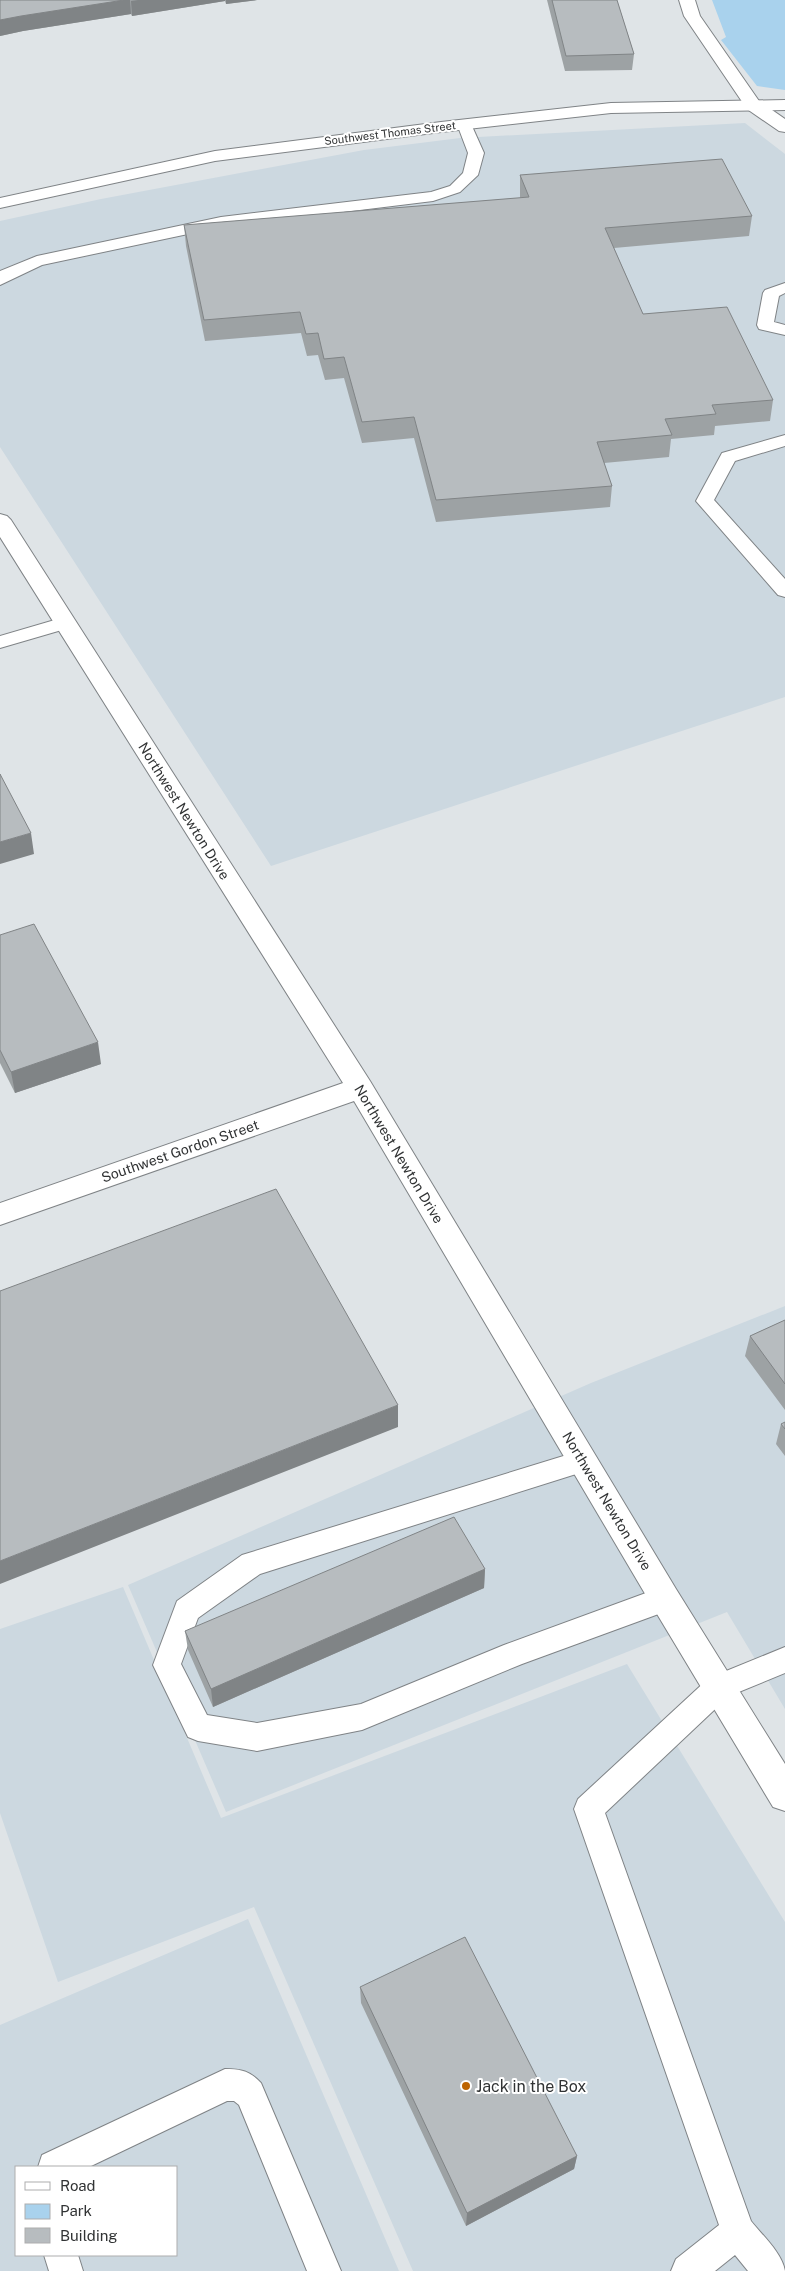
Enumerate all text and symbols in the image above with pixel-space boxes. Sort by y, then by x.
street label: Southwest Thomas Street [324,119,456,147]
street label: Northwest Newton Drive [135,739,233,883]
street label: Northwest Newton Drive [351,1082,447,1226]
street label: Southwest Gordon Street [99,1117,261,1185]
street label: Northwest Newton Drive [559,1429,655,1573]
place label: Jack in the Box [476,2077,586,2096]
marker: Jack in the Box [460,2080,472,2092]
legend [15,2166,178,2256]
text: Road [60,2177,96,2194]
text: Park [60,2202,92,2219]
text: Building [60,2227,118,2244]

